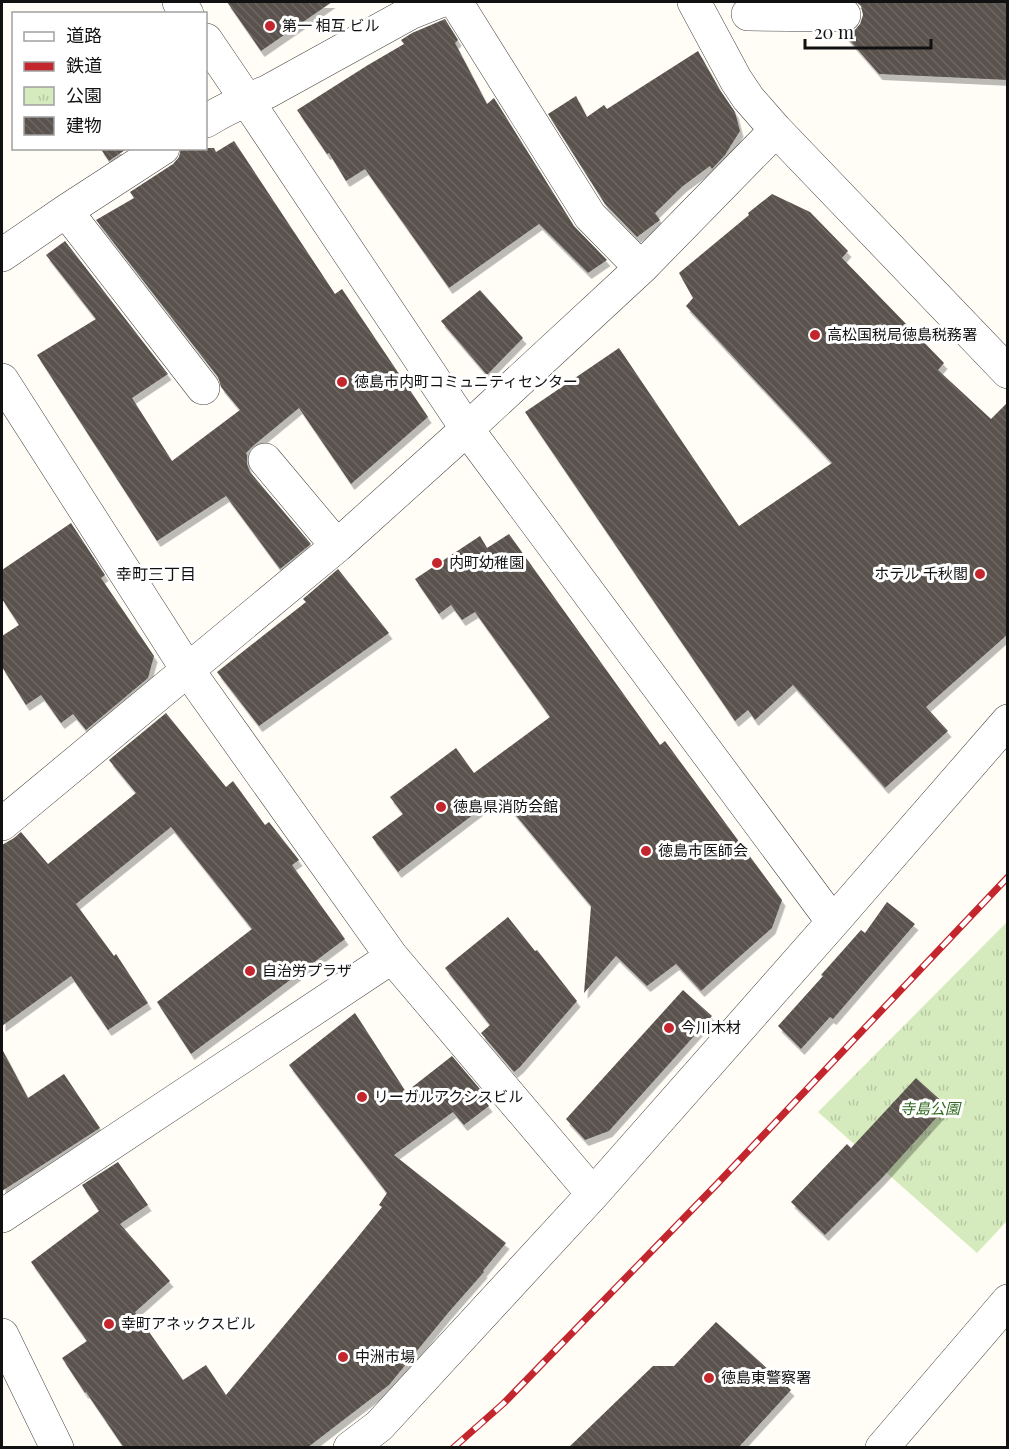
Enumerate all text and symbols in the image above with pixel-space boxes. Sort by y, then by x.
legend [12,12,207,150]
scale bar [805,12,931,50]
place label: 第一 相互 ビル [282,15,379,35]
marker: 第一 相互 ビル [263,19,277,33]
text: 20 m [814,20,854,44]
text: 道路 [66,23,102,47]
text: 鉄道 [66,53,102,77]
text: 公園 [66,83,102,107]
text: 建物 [66,113,102,137]
place label: 高松国税局徳島税務署 [827,324,977,344]
marker: 高松国税局徳島税務署 [808,328,822,342]
place label: 徳島市内町コミュニティセンター [354,371,578,391]
marker: 徳島市内町コミュニティセンター [335,375,349,389]
place label: 内町幼稚園 [449,552,524,572]
marker: 内町幼稚園 [430,556,444,570]
district label: 幸町三丁目 [116,563,196,584]
place label: ホテル 千秋閣 [874,563,968,583]
marker: ホテル 千秋閣 [973,567,987,581]
place label: 徳島県消防会館 [453,796,558,816]
marker: 徳島県消防会館 [434,800,448,814]
place label: 徳島市医師会 [658,840,748,860]
marker: 徳島市医師会 [639,844,653,858]
place label: 自治労プラザ [262,960,352,980]
marker: 自治労プラザ [243,964,257,978]
place label: 今川木材 [681,1017,741,1037]
marker: 今川木材 [662,1021,676,1035]
place label: リーガルアクシスビル [374,1086,523,1106]
marker: リーガルアクシスビル [355,1090,369,1104]
park label: 寺島公園 [900,1098,962,1118]
place label: 幸町アネックスビル [121,1313,256,1333]
marker: 幸町アネックスビル [102,1317,116,1331]
place label: 中洲市場 [355,1346,415,1366]
marker: 中洲市場 [336,1350,350,1364]
place label: 徳島東警察署 [721,1367,811,1387]
marker: 徳島東警察署 [702,1371,716,1385]

